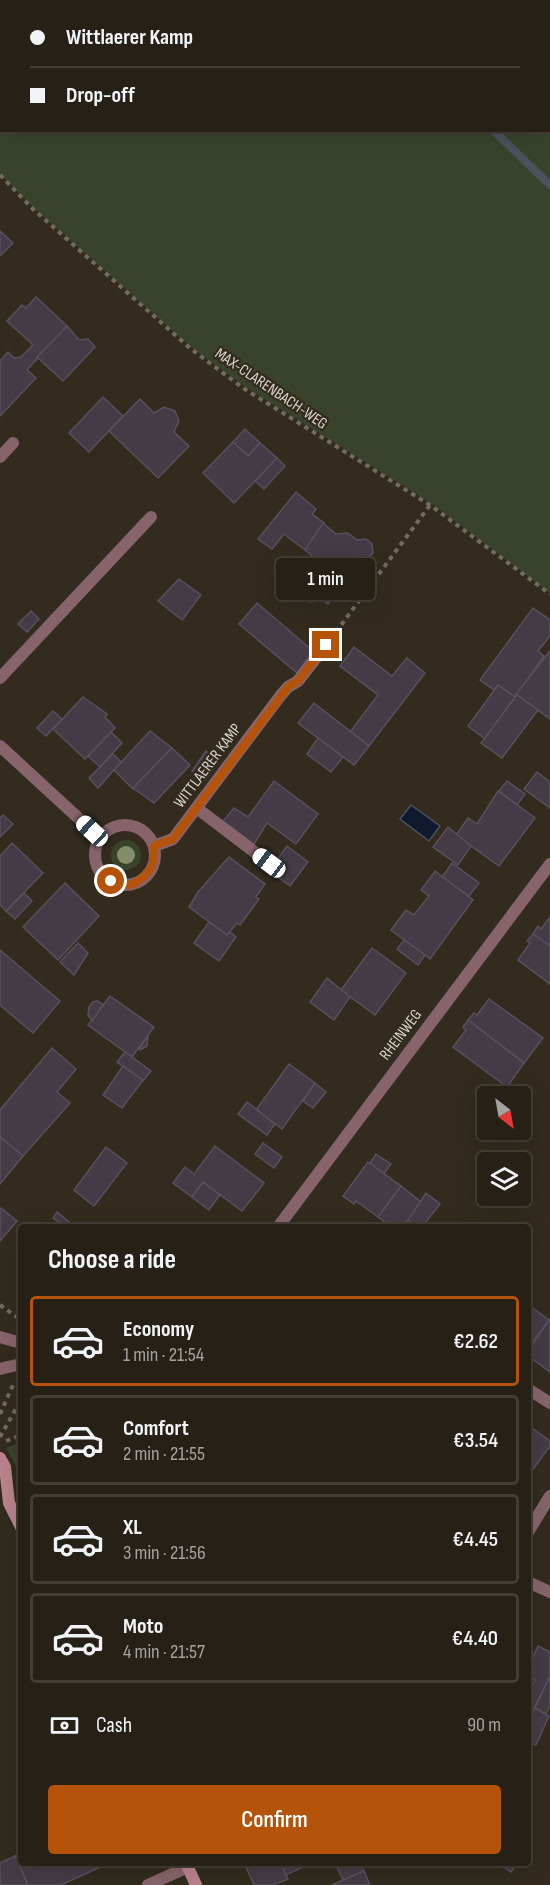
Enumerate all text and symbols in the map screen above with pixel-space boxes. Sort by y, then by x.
text: Wittlaerer Kamp [66,24,193,51]
text: Drop-off [66,82,135,109]
street label: MAX-CLARENBACH-WEG [211,344,331,434]
callout: 1 min [276,558,376,600]
text: 1 min [307,567,344,591]
route end [312,631,339,658]
street label: WITTLAERER KAMP [170,720,246,812]
car [73,812,111,850]
car [249,845,289,881]
route start [97,867,124,894]
street label: RHEINWEG [376,1006,426,1064]
north arrow [477,1086,531,1140]
map controls [477,1086,531,1206]
button: layers [477,1152,531,1206]
text: Choose a ride [48,1244,176,1276]
icon: car [51,1314,105,1368]
text: Economy [123,1316,194,1343]
text: €2.62 [453,1328,498,1355]
text: 1 min · 21:54 [123,1343,204,1367]
icon: car [51,1413,105,1467]
text: Comfort [123,1415,189,1442]
text: €3.54 [453,1427,498,1454]
text: 2 min · 21:55 [123,1442,205,1466]
icon: car [51,1512,105,1566]
text: XL [123,1514,142,1541]
text: €4.45 [452,1526,498,1553]
text: 3 min · 21:56 [123,1541,206,1565]
icon: car [51,1611,105,1665]
text: Moto [123,1613,163,1640]
text: €4.40 [452,1625,498,1652]
text: 4 min · 21:57 [123,1640,205,1664]
icon: cash [48,1709,81,1742]
text: Cash [96,1712,132,1739]
text: 90 m [467,1713,501,1737]
button: Confirm [48,1785,501,1854]

